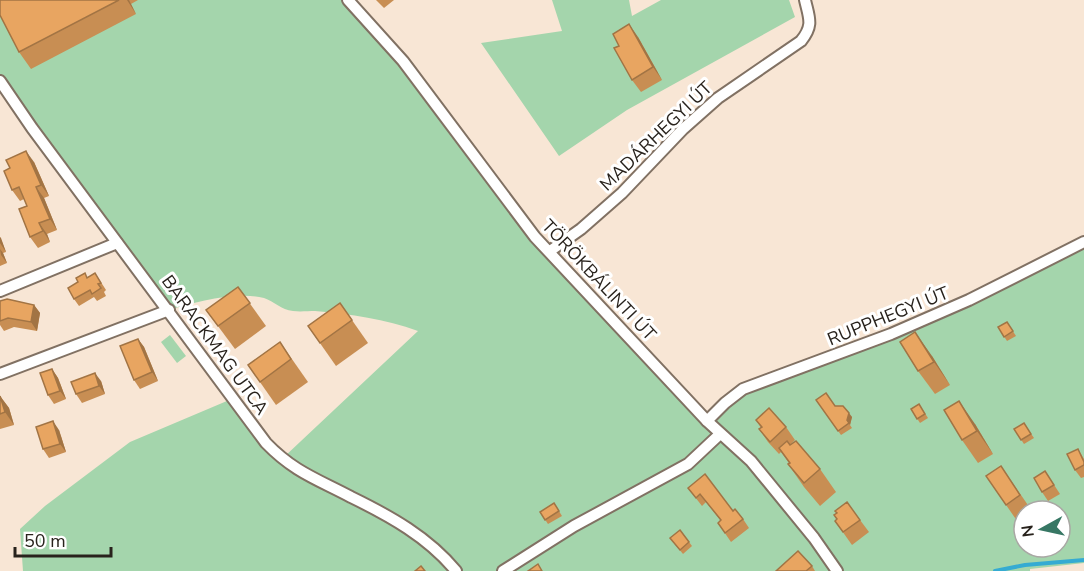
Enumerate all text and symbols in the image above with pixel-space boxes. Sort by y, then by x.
street label: MADÁRHEGYI ÚT [594,76,718,196]
street label: TÖRÖKBÁLINTI ÚT [536,214,662,346]
street label: BARACKMAG UTCA [156,270,274,420]
street label: RUPPHEGYI ÚT [824,281,952,351]
north arrow [1012,499,1072,559]
scale bar [15,520,111,558]
text: N [1016,523,1040,538]
text: 50 m [24,529,66,553]

